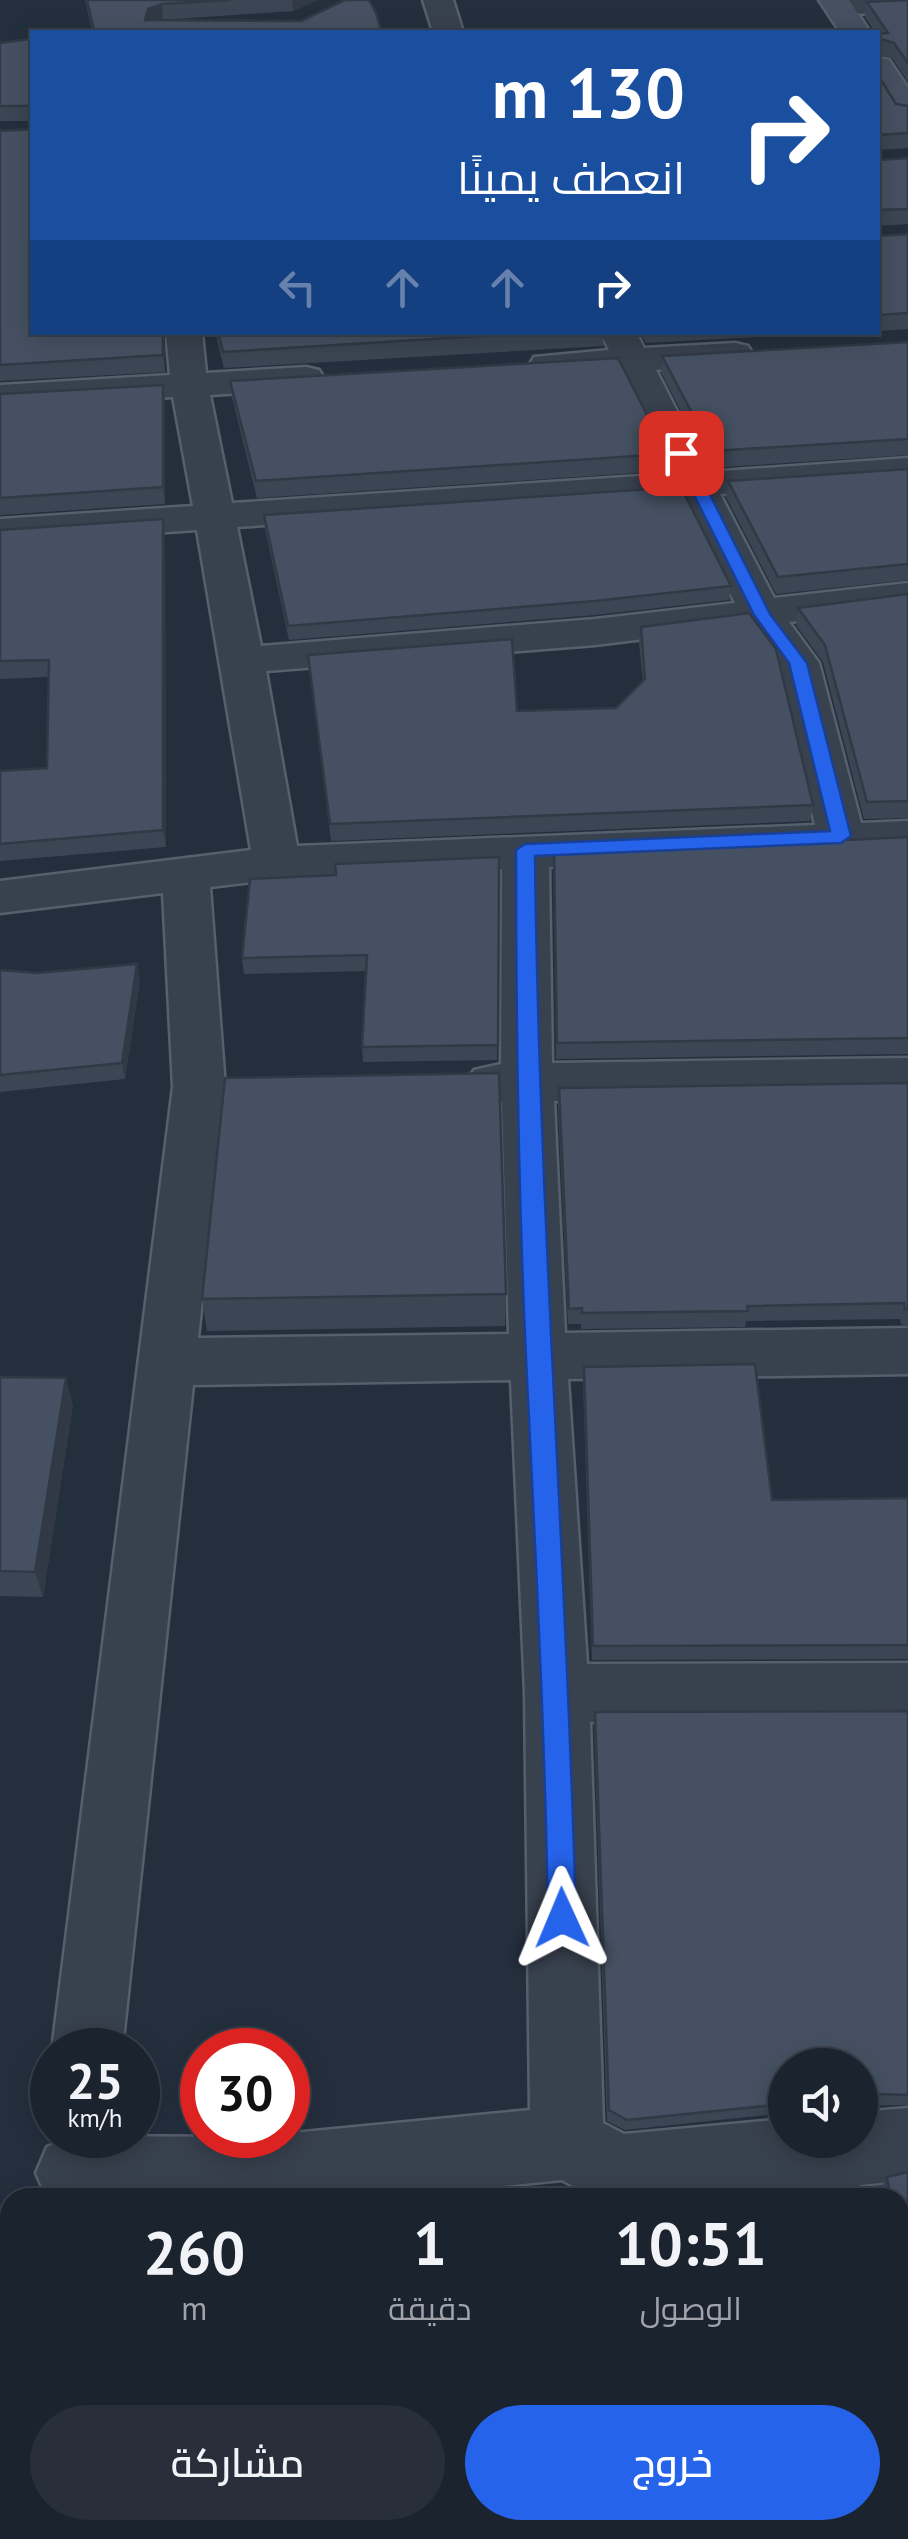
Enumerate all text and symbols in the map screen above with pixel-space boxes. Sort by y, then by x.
text: 130 m [492,47,685,137]
icon: right [720,70,850,200]
text: انعطف يمينًا [457,148,685,206]
icon: left [270,260,325,315]
icon: ahead [375,260,430,315]
icon: ahead [480,260,535,315]
icon: right [585,260,640,315]
pin [639,411,724,496]
icon: arrive [654,426,709,481]
position arrow [510,1866,614,1970]
speed limit sign: 30 [180,2028,310,2158]
text: 25 [67,2048,123,2113]
map controls [768,2048,878,2158]
button: sound [768,2048,878,2158]
text: km/h [68,2102,122,2134]
text: 1 [413,2204,447,2282]
text: 10:51 [615,2204,767,2282]
text: 260 [143,2213,245,2291]
text: m [181,2287,207,2329]
text: دقيقة [388,2287,472,2329]
text: الوصول [640,2287,742,2329]
button: مشاركة [30,2405,445,2520]
button: خروج [465,2405,880,2520]

